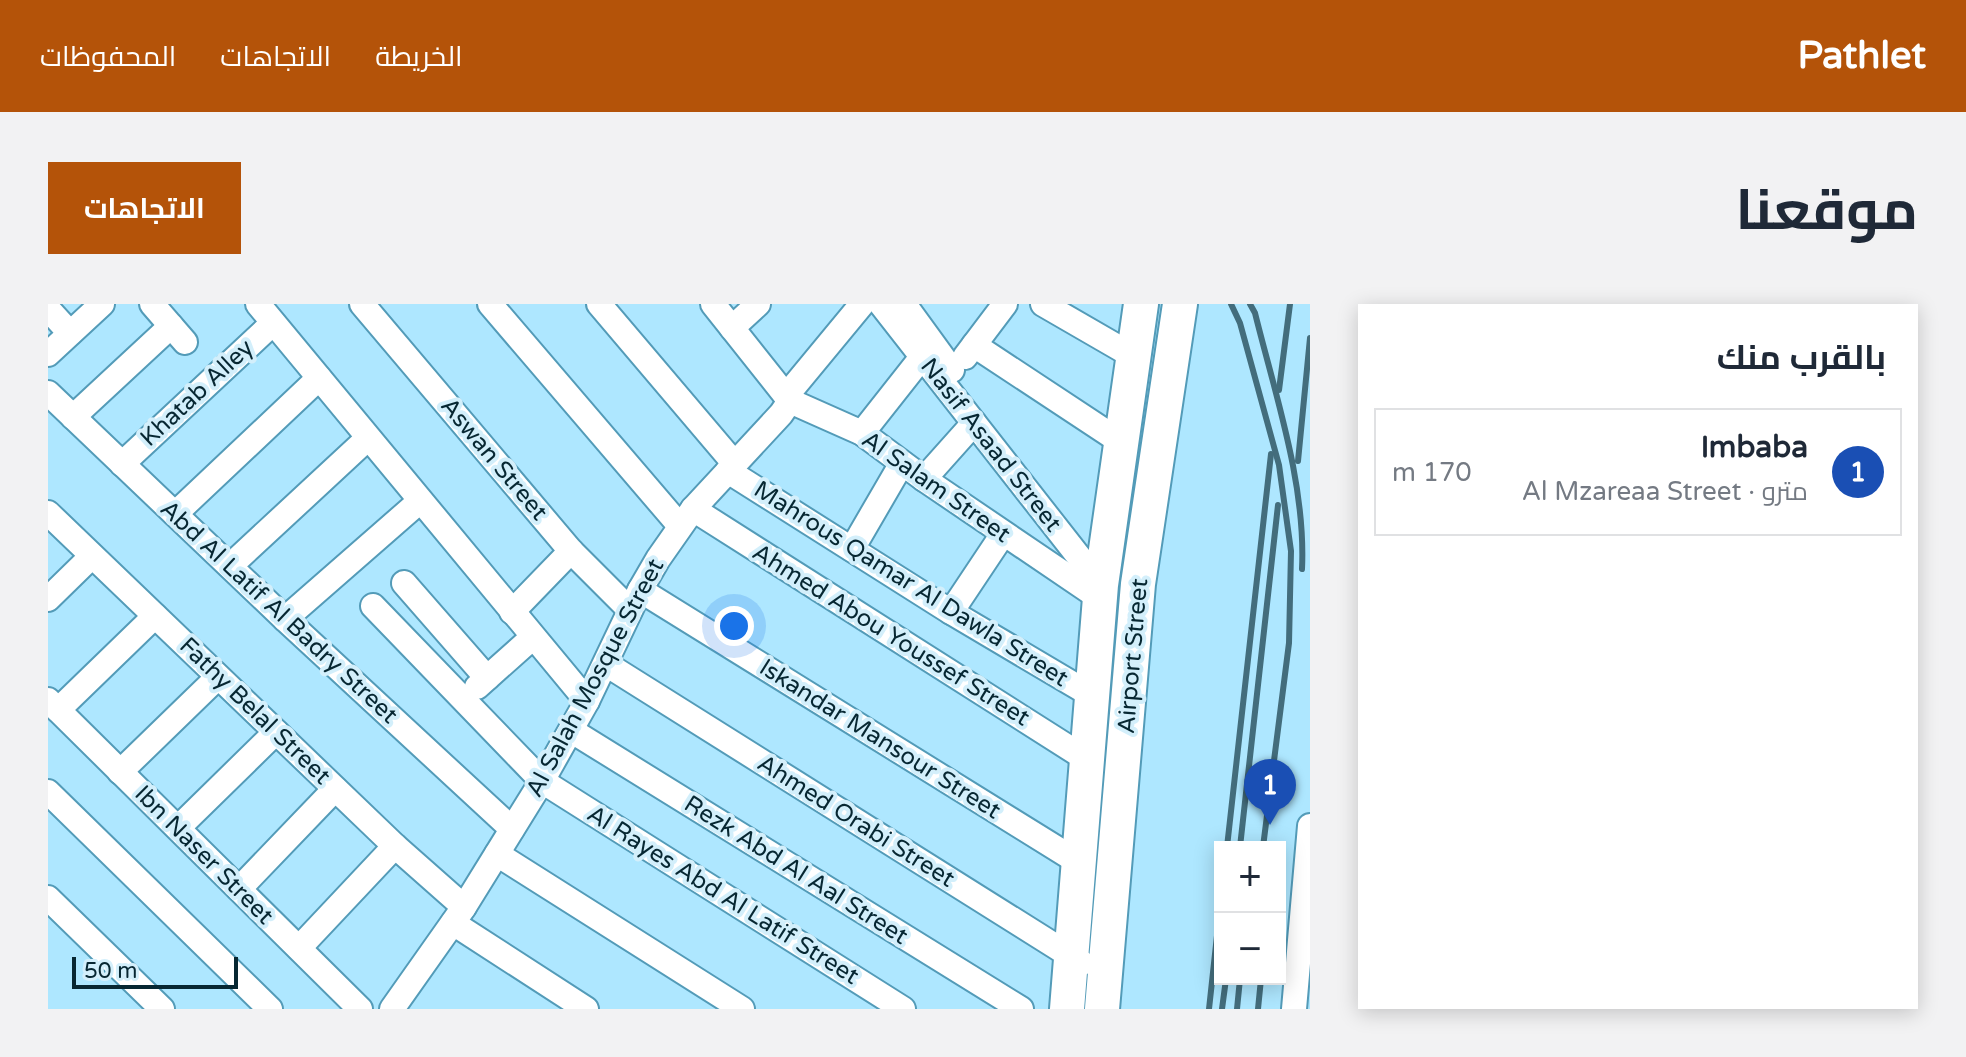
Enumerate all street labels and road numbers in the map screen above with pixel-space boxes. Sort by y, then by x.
street label: Khatab Alley [134,333,260,453]
street label: Nasif Asaad Street [914,353,1068,537]
street label: Aswan Street [434,392,554,526]
street label: Al Salam Street [856,425,1016,549]
street label: Mahrous Qamar Al Dawla Street [748,475,1074,693]
street label: Abd Al Latif Al Badry Street [154,494,404,730]
street label: Ahmed Abou Youssef Street [747,538,1035,732]
street label: Al Salah Mosque Street [520,554,670,802]
street label: Airport Street [1112,577,1154,735]
street label: Fathy Belal Street [173,631,337,791]
street label: Iskandar Mansour Street [754,653,1006,825]
street label: Ahmed Orabi Street [752,748,960,894]
street label: Ibn Naser Street [129,780,279,930]
street label: Rezk Abd Al Aal Street [679,789,913,951]
street label: Al Rayes Abd Al Latif Street [582,799,864,991]

